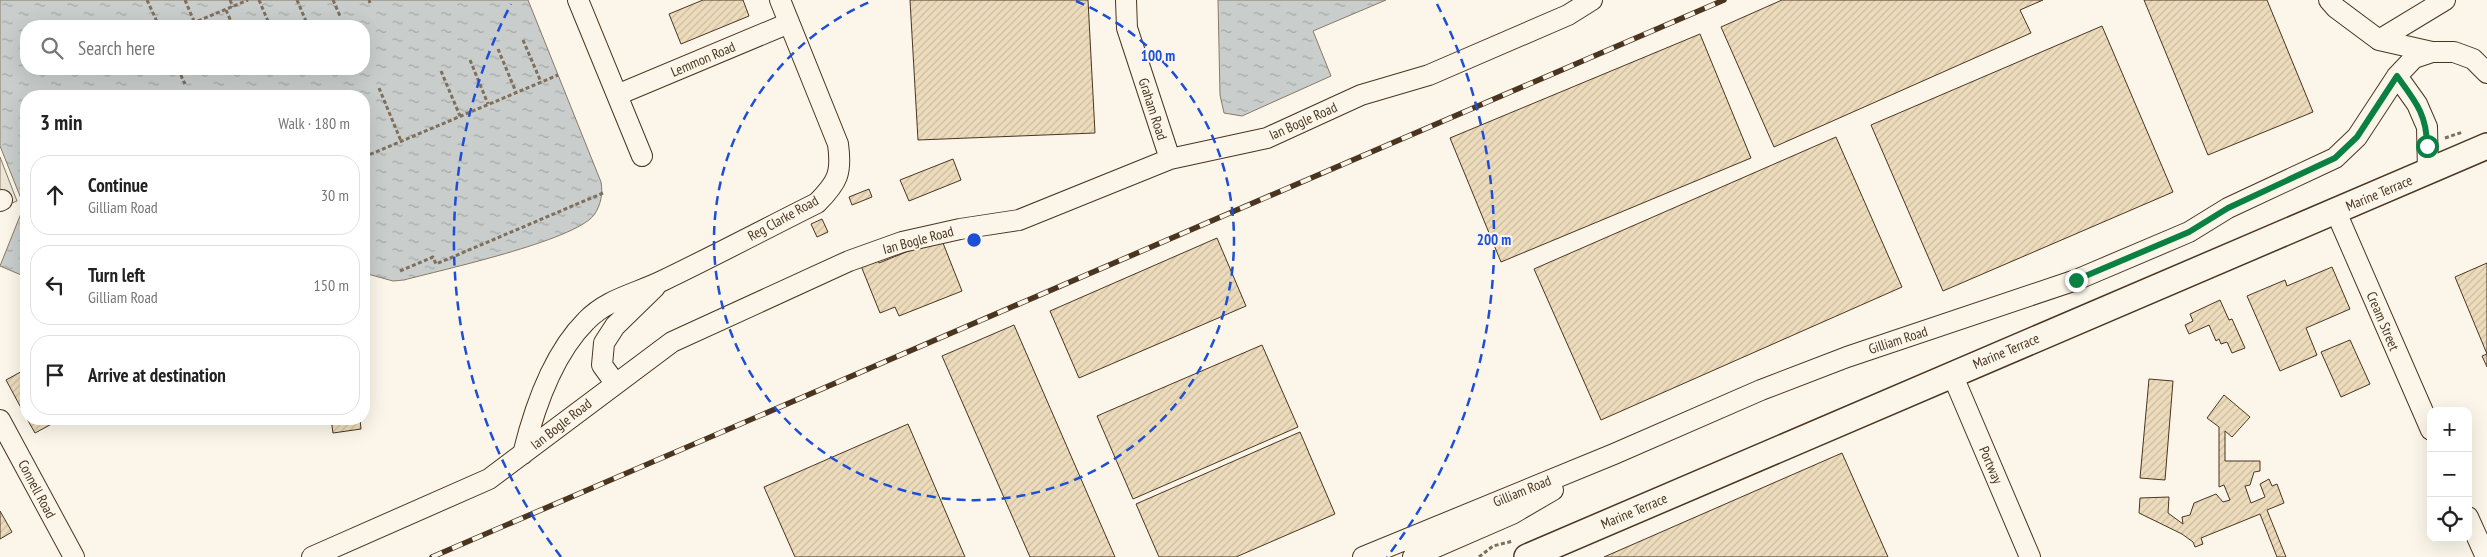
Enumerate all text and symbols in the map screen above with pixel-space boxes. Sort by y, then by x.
search box [20,20,370,75]
icon: search [38,34,66,62]
text: Search here [78,36,155,60]
street label: Lemmon Road [668,37,738,81]
text: 100 m [1141,46,1175,65]
street label: Graham Road [1135,76,1171,142]
street label: Ian Bogle Road [1266,98,1340,144]
text: 3 min [40,109,82,136]
text: Walk · 180 m [278,113,350,133]
route start [2416,135,2439,158]
street label: Marine Terrace [2343,171,2415,215]
text: Continue [88,173,148,197]
icon: ahead [41,181,69,209]
text: 30 m [321,185,349,205]
street label: Reg Clarke Road [745,191,821,245]
text: Gilliam Road [88,197,158,217]
street label: Ian Bogle Road [881,222,955,258]
text: 200 m [1477,230,1511,249]
centre of rings [965,231,983,249]
text: Turn left [88,263,145,287]
route end [2065,269,2088,292]
icon: left [41,271,69,299]
text: 150 m [314,275,349,295]
text: Gilliam Road [88,287,158,307]
street label: Cream Street [2363,289,2404,353]
street label: Gilliam Road [1866,322,1930,358]
street label: Marine Terrace [1970,329,2042,373]
icon: arrive [41,361,69,389]
text: Arrive at destination [88,363,226,387]
street label: Ian Bogle Road [527,395,595,453]
map controls [2427,407,2472,542]
button: + [2427,407,2472,452]
street label: Portway [1975,443,2007,487]
button: − [2427,452,2472,497]
street label: Connell Road [14,457,60,521]
street label: Gilliam Road [1490,471,1554,511]
street label: Marine Terrace [1598,489,1670,533]
button: locate [2427,497,2472,542]

